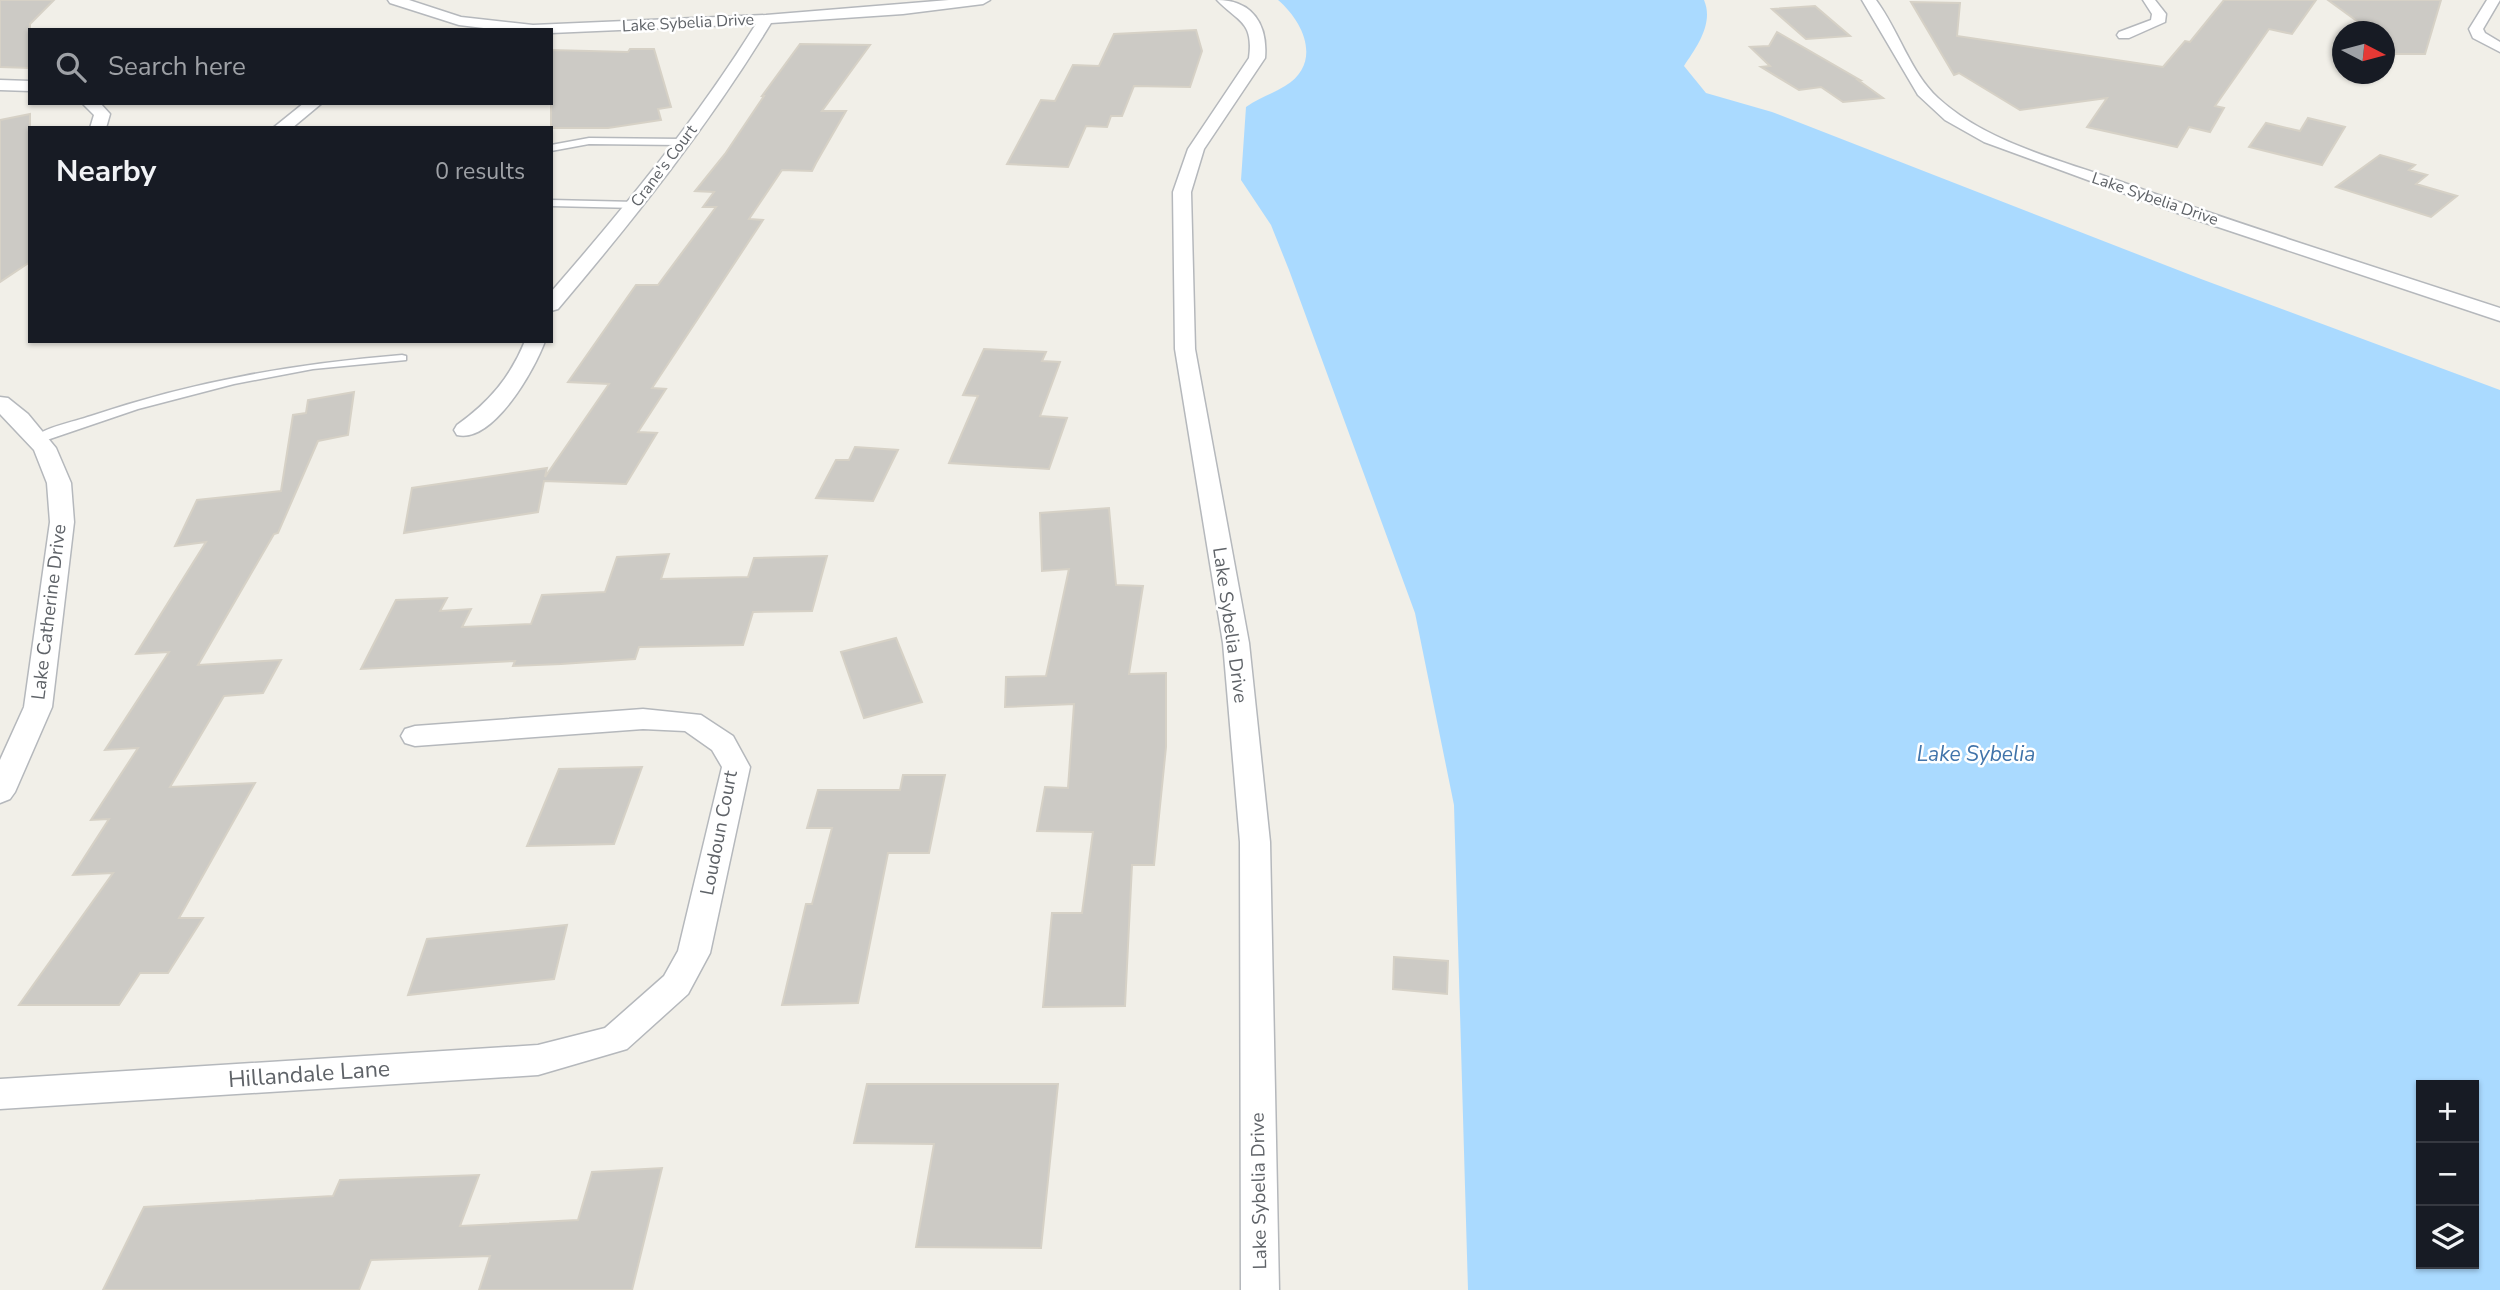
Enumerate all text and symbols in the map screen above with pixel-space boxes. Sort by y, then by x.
street label: Lake Sybelia Drive [621,9,755,37]
north arrow [2332,21,2395,84]
search box [28,28,553,105]
icon: search [52,48,90,86]
text: Search here [108,49,246,84]
street label: Crane's Court [626,120,702,212]
text: Nearby [56,151,156,192]
text: 0 results [435,156,525,187]
street label: Lake Sybelia Drive [2089,167,2221,231]
street label: Lake Catherine Drive [25,523,73,701]
street label: Lake Sybelia Drive [1206,545,1254,705]
water label: Lake Sybelia [1917,740,2035,768]
street label: Loudoun Court [694,768,744,898]
street label: Hillandale Lane [227,1053,391,1095]
map controls [2416,1080,2479,1269]
button: + [2416,1080,2479,1143]
street label: Lake Sybelia Drive [1245,1112,1273,1270]
button: − [2416,1143,2479,1206]
button: layers [2416,1206,2479,1269]

